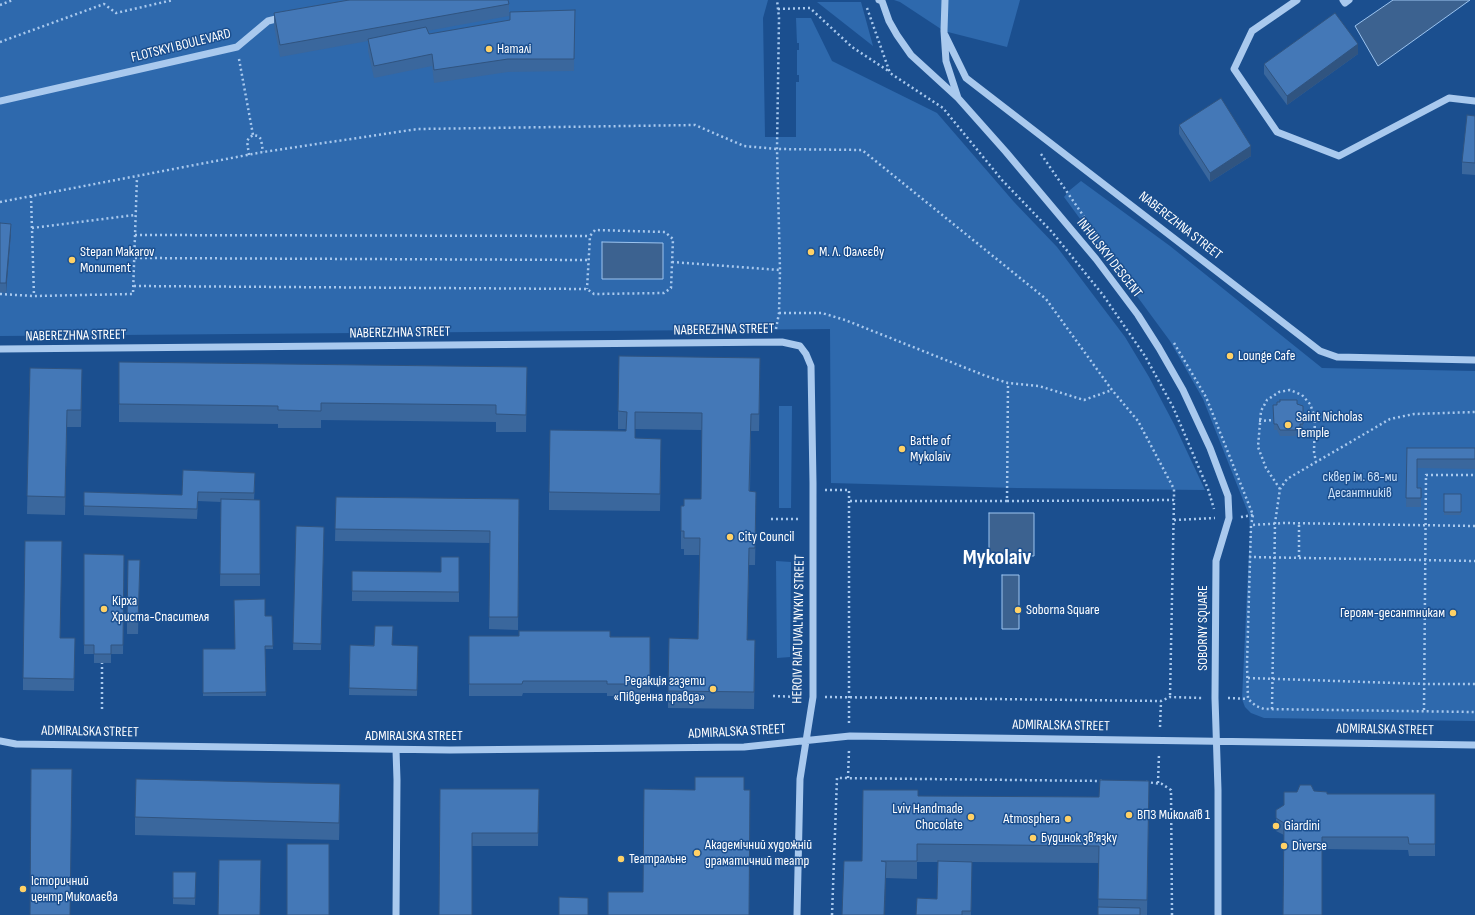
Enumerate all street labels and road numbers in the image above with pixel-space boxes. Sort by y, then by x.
street label: FLOTSKYI BOULEVARD [129,25,233,67]
street label: NABEREZHNA STREET [1135,188,1225,264]
street label: INHULSKYI DESCENT [1073,215,1145,301]
street label: NABEREZHNA STREET [673,321,775,339]
street label: NABEREZHNA STREET [349,324,451,342]
street label: NABEREZHNA STREET [25,327,127,345]
street label: HEROIV RIATUVAL'NYKIV STREET [789,554,809,704]
street label: SOBORNY SQUARE [1195,585,1211,671]
street label: ADMIRALSKA STREET [1012,717,1110,735]
street label: ADMIRALSKA STREET [688,721,786,743]
street label: ADMIRALSKA STREET [1336,721,1434,739]
street label: ADMIRALSKA STREET [41,723,139,741]
street label: ADMIRALSKA STREET [365,728,463,744]

